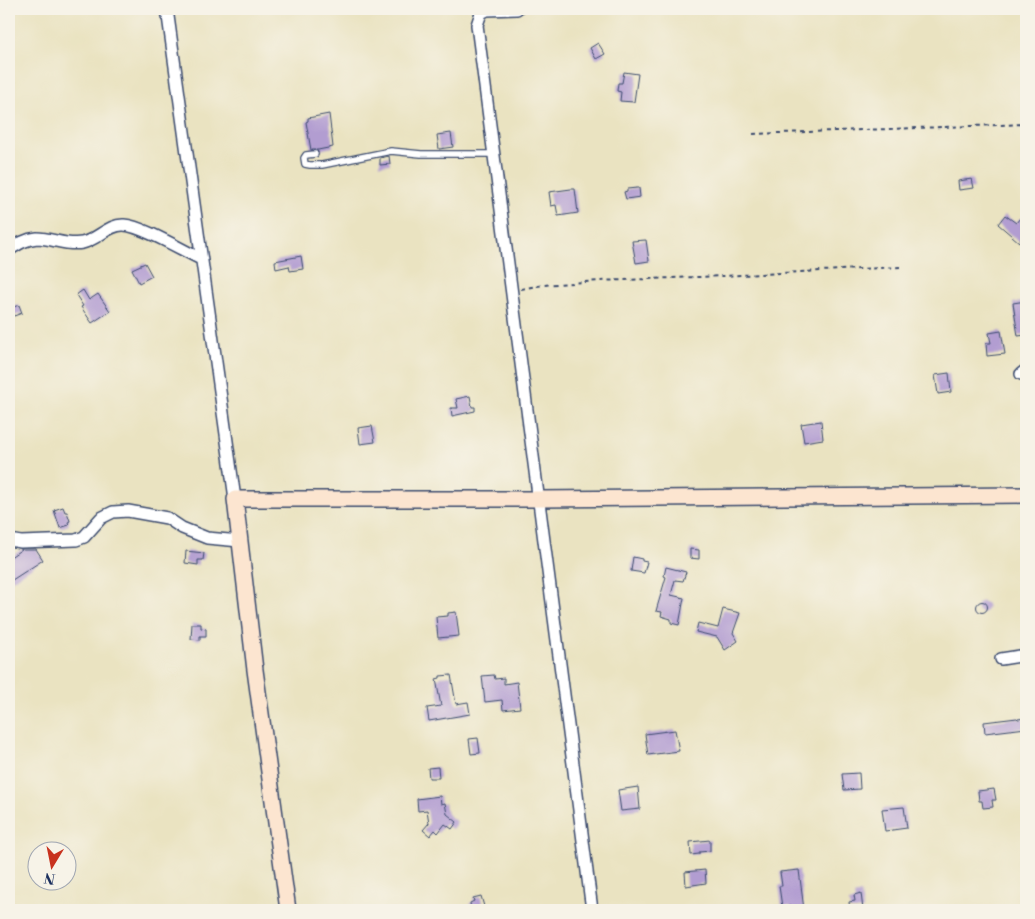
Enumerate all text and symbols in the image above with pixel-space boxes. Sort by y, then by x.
north arrow [28,842,78,892]
text: N [43,868,57,888]

